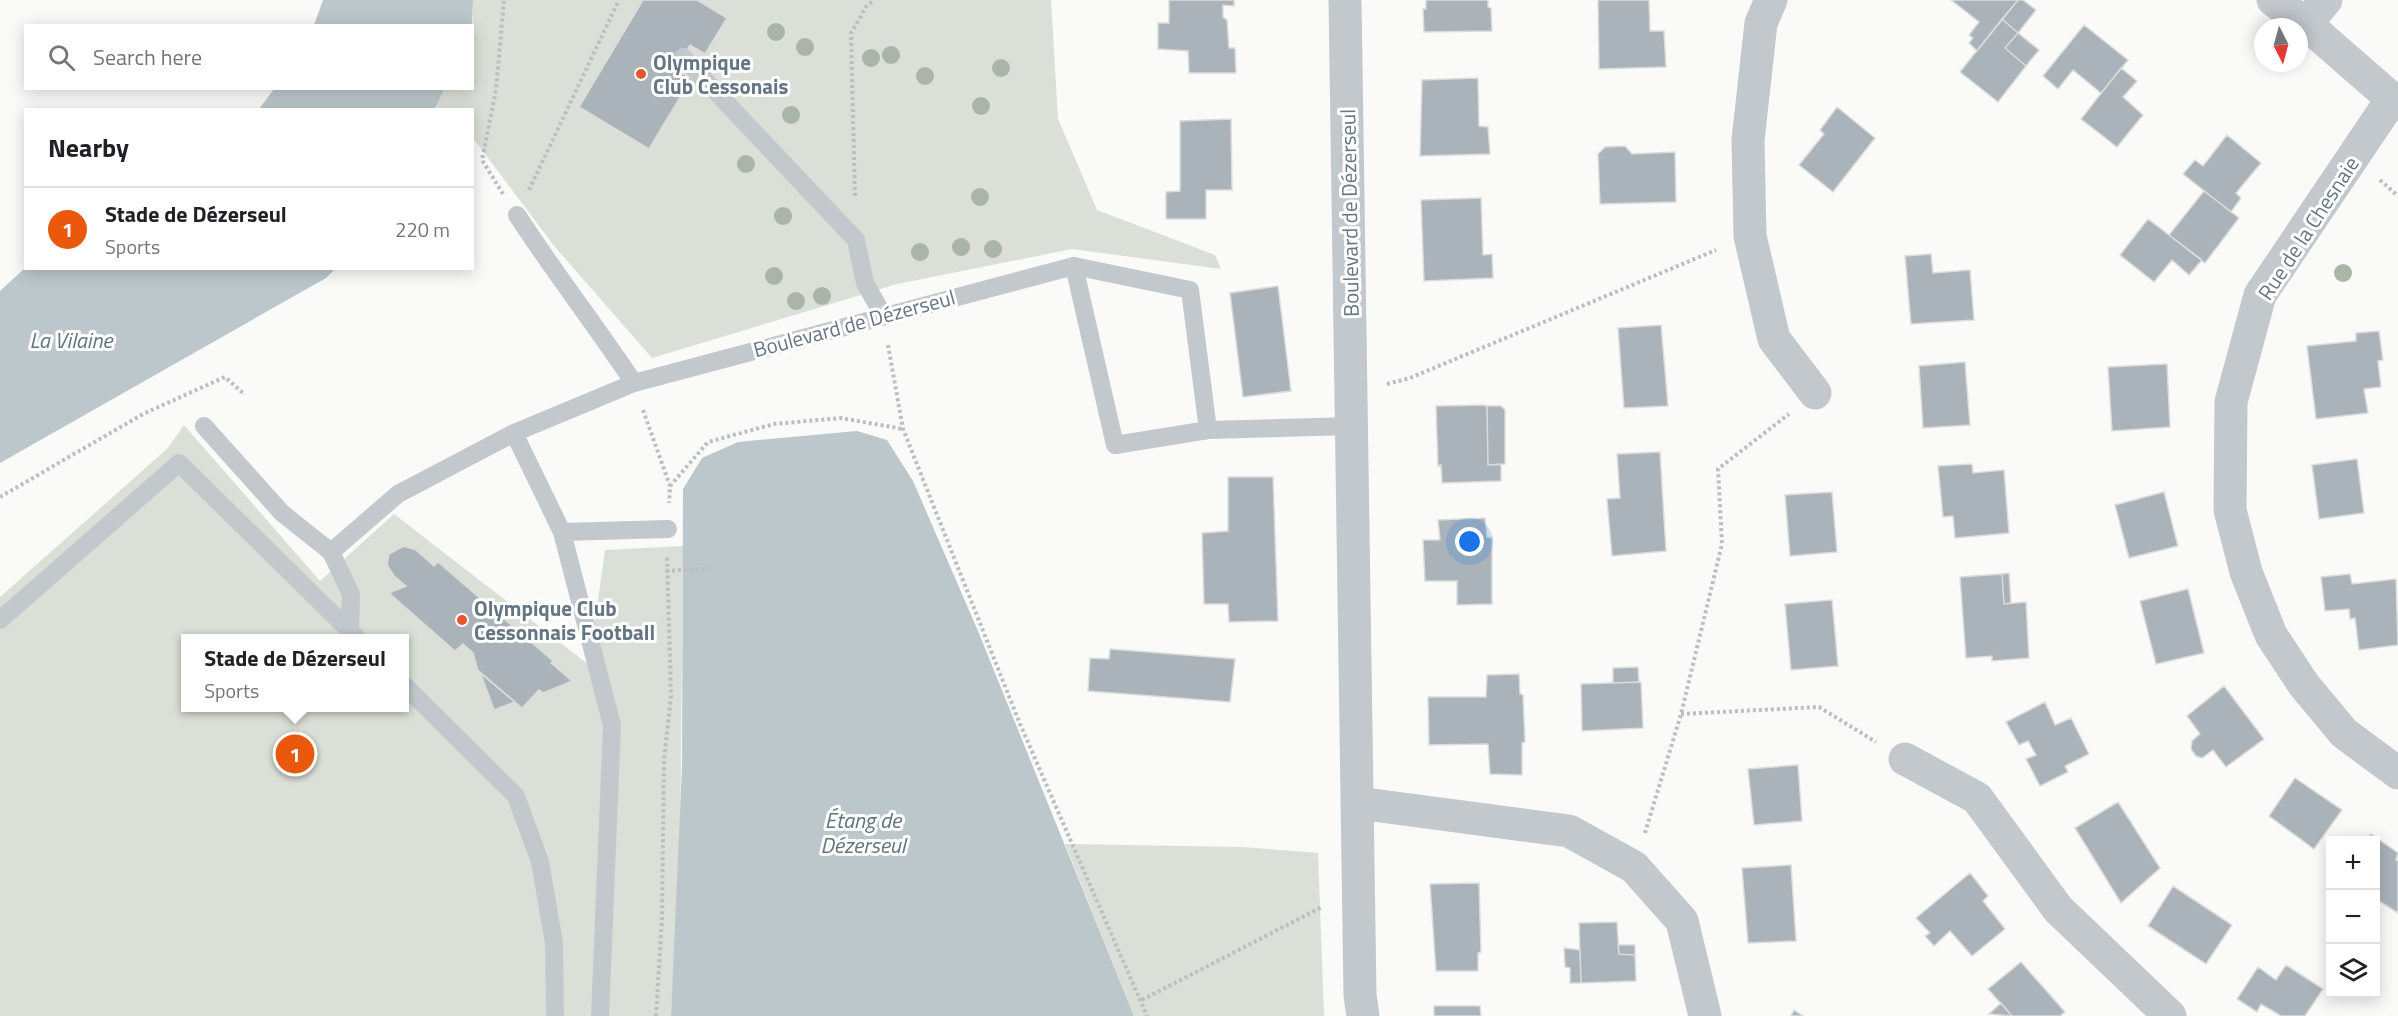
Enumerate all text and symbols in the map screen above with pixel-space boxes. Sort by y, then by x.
north arrow [2254,18,2308,72]
search box [24,24,474,90]
text: Search here [93,40,202,74]
icon: search [45,41,78,74]
place label: Olympique Club Cessonais [653,46,788,102]
marker: Olympique Club Cessonais [634,67,648,81]
street label: Boulevard de Dézerseul [1331,109,1367,317]
text: Nearby [48,128,129,167]
street label: Rue de la Chesnaie [2249,150,2367,306]
text: Stade de Dézerseul [105,197,287,231]
text: 1 [62,214,73,245]
text: 220 m [395,214,450,245]
text: Sports [105,231,160,262]
street label: Boulevard de Dézerseul [749,281,959,365]
water label: La Vilaine [29,323,114,357]
your location [1455,527,1484,556]
place label: Olympique Club Cessonnais Football [474,592,655,648]
marker: Olympique Club Cessonnais Football [455,613,469,627]
popup [181,634,409,712]
text: Stade de Dézerseul [204,641,386,675]
text: Sports [204,675,259,706]
pin: 1 [276,732,314,777]
water label: Étang de Dézerseul [820,803,908,862]
map controls [2326,836,2380,998]
button: + [2326,836,2380,890]
button: − [2326,890,2380,944]
button: layers [2326,944,2380,998]

